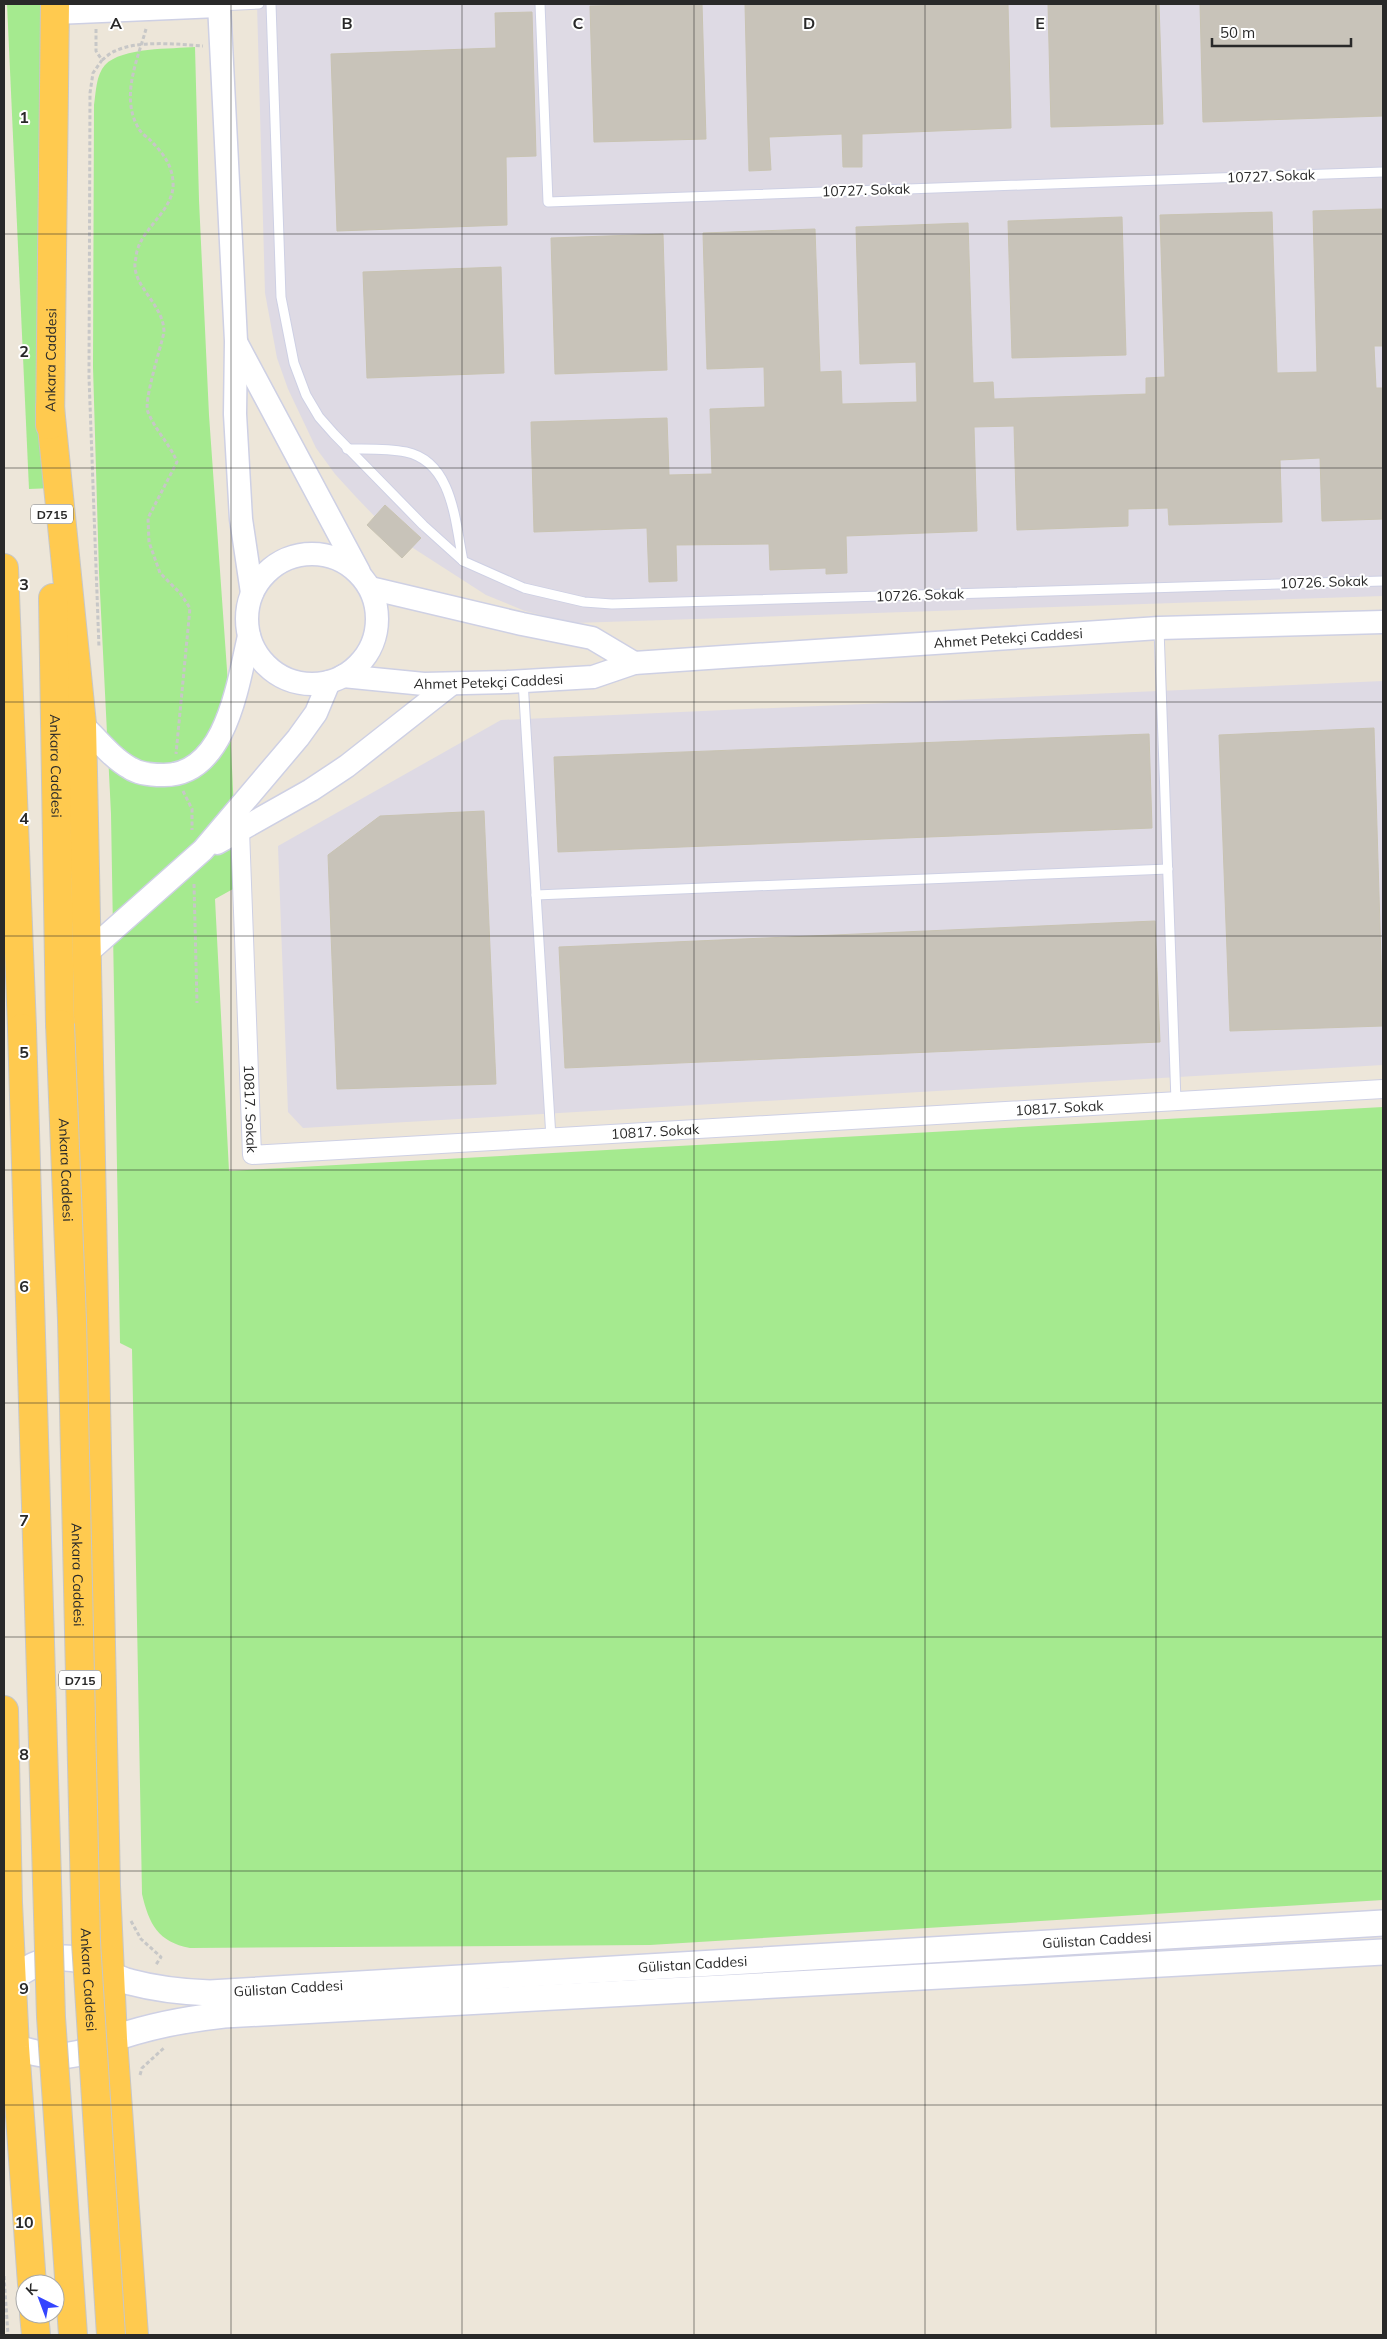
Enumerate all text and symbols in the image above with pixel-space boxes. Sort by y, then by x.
text: A [110,13,122,33]
text: B [341,13,353,33]
text: C [573,13,584,33]
text: D [803,13,815,33]
text: E [1035,13,1045,33]
scale bar [1212,15,1351,47]
text: 50 m [1220,23,1255,42]
text: 1 [19,107,29,127]
street label: 10727. Sokak [1227,165,1316,187]
street label: 10727. Sokak [822,179,911,201]
street label: Ankara Caddesi [41,308,60,412]
text: 2 [19,341,29,361]
road number: D715 [31,504,73,524]
street label: 10726. Sokak [1280,571,1369,593]
text: 3 [19,574,29,594]
street label: 10726. Sokak [876,584,965,606]
street label: Ahmet Petekçi Caddesi [933,624,1083,652]
street label: Ahmet Petekçi Caddesi [413,670,564,693]
street label: Ankara Caddesi [46,714,66,818]
text: 4 [19,808,29,828]
text: 5 [19,1042,29,1062]
street label: 10817. Sokak [240,1064,261,1154]
street label: 10817. Sokak [1015,1096,1105,1119]
street label: Ankara Caddesi [55,1118,77,1222]
street label: 10817. Sokak [610,1120,701,1143]
text: 6 [19,1276,29,1296]
text: 7 [19,1510,29,1530]
street label: Ankara Caddesi [68,1523,88,1627]
road number: D715 [59,1670,101,1690]
text: 8 [19,1744,29,1764]
street label: Ankara Caddesi [77,1928,101,2032]
street label: Gülistan Caddesi [1042,1928,1152,1952]
street label: Gülistan Caddesi [637,1952,748,1976]
street label: Gülistan Caddesi [233,1976,344,2001]
text: 9 [19,1978,29,1998]
text: 10 [14,2212,34,2232]
north arrow [15,2274,65,2324]
text: K [22,2279,41,2299]

